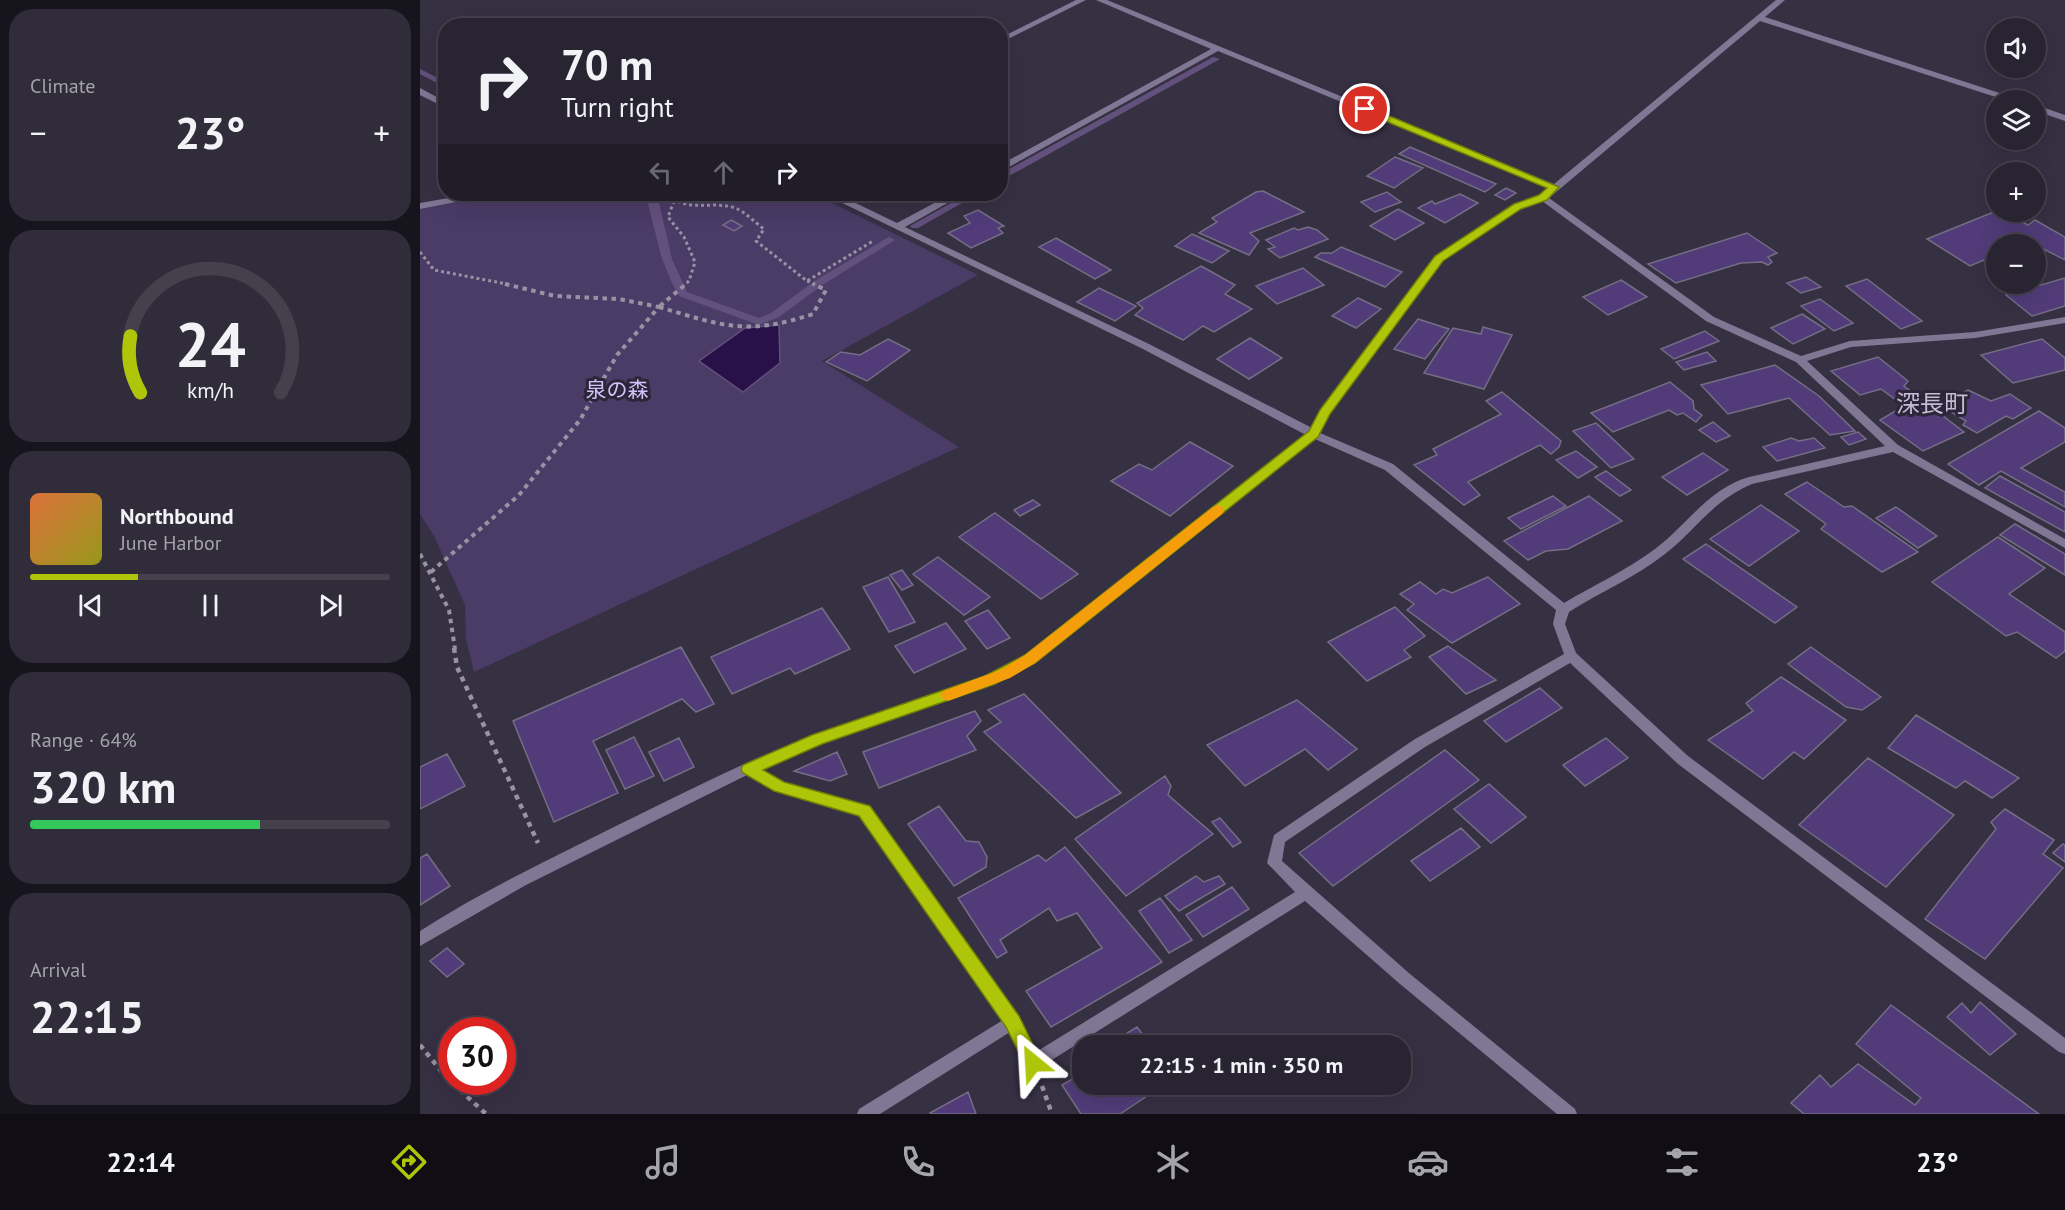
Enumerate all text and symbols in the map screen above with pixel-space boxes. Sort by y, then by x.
map controls [1986,18,2046,294]
button: sound [1986,18,2046,78]
text: 70 m [561,37,653,92]
icon: right [462,42,540,120]
text: Climate [30,73,96,99]
pin [1339,83,1390,134]
text: Turn right [561,90,674,124]
button: layers [1986,90,2046,150]
icon: arrive [1348,92,1381,125]
text: 23° [175,103,245,161]
text: − [30,111,47,154]
text: + [373,111,390,154]
icon: left [644,156,677,189]
icon: ahead [707,156,740,189]
icon: right [770,156,803,189]
button: + [1986,162,2046,222]
button: − [1986,234,2046,294]
text: 24 [175,303,245,384]
text: km/h [186,376,233,404]
park label: 泉の森 [586,376,649,403]
district label: 深長町 [1896,388,1968,419]
text: Northbound [120,502,234,530]
text: June Harbor [120,530,222,556]
icon: previous [74,589,107,622]
icon: pause [194,589,227,622]
icon: next [314,589,347,622]
text: Range · 64% [30,727,137,753]
text: 320 km [30,757,176,815]
text: Arrival [30,957,86,983]
text: 22:15 [30,987,144,1045]
speed limit sign: 30 [438,1017,516,1095]
position arrow [1001,1031,1065,1095]
text: 22:15 · 1 min · 350 m [1140,1051,1343,1079]
icon: directions [388,1141,430,1183]
icon: music [642,1141,684,1183]
icon: phone [897,1141,939,1183]
icon: climate [1152,1141,1194,1183]
icon: car [1407,1141,1449,1183]
icon: filters [1661,1141,1703,1183]
text: 22:14 [106,1145,175,1179]
text: 23° [1916,1145,1959,1179]

